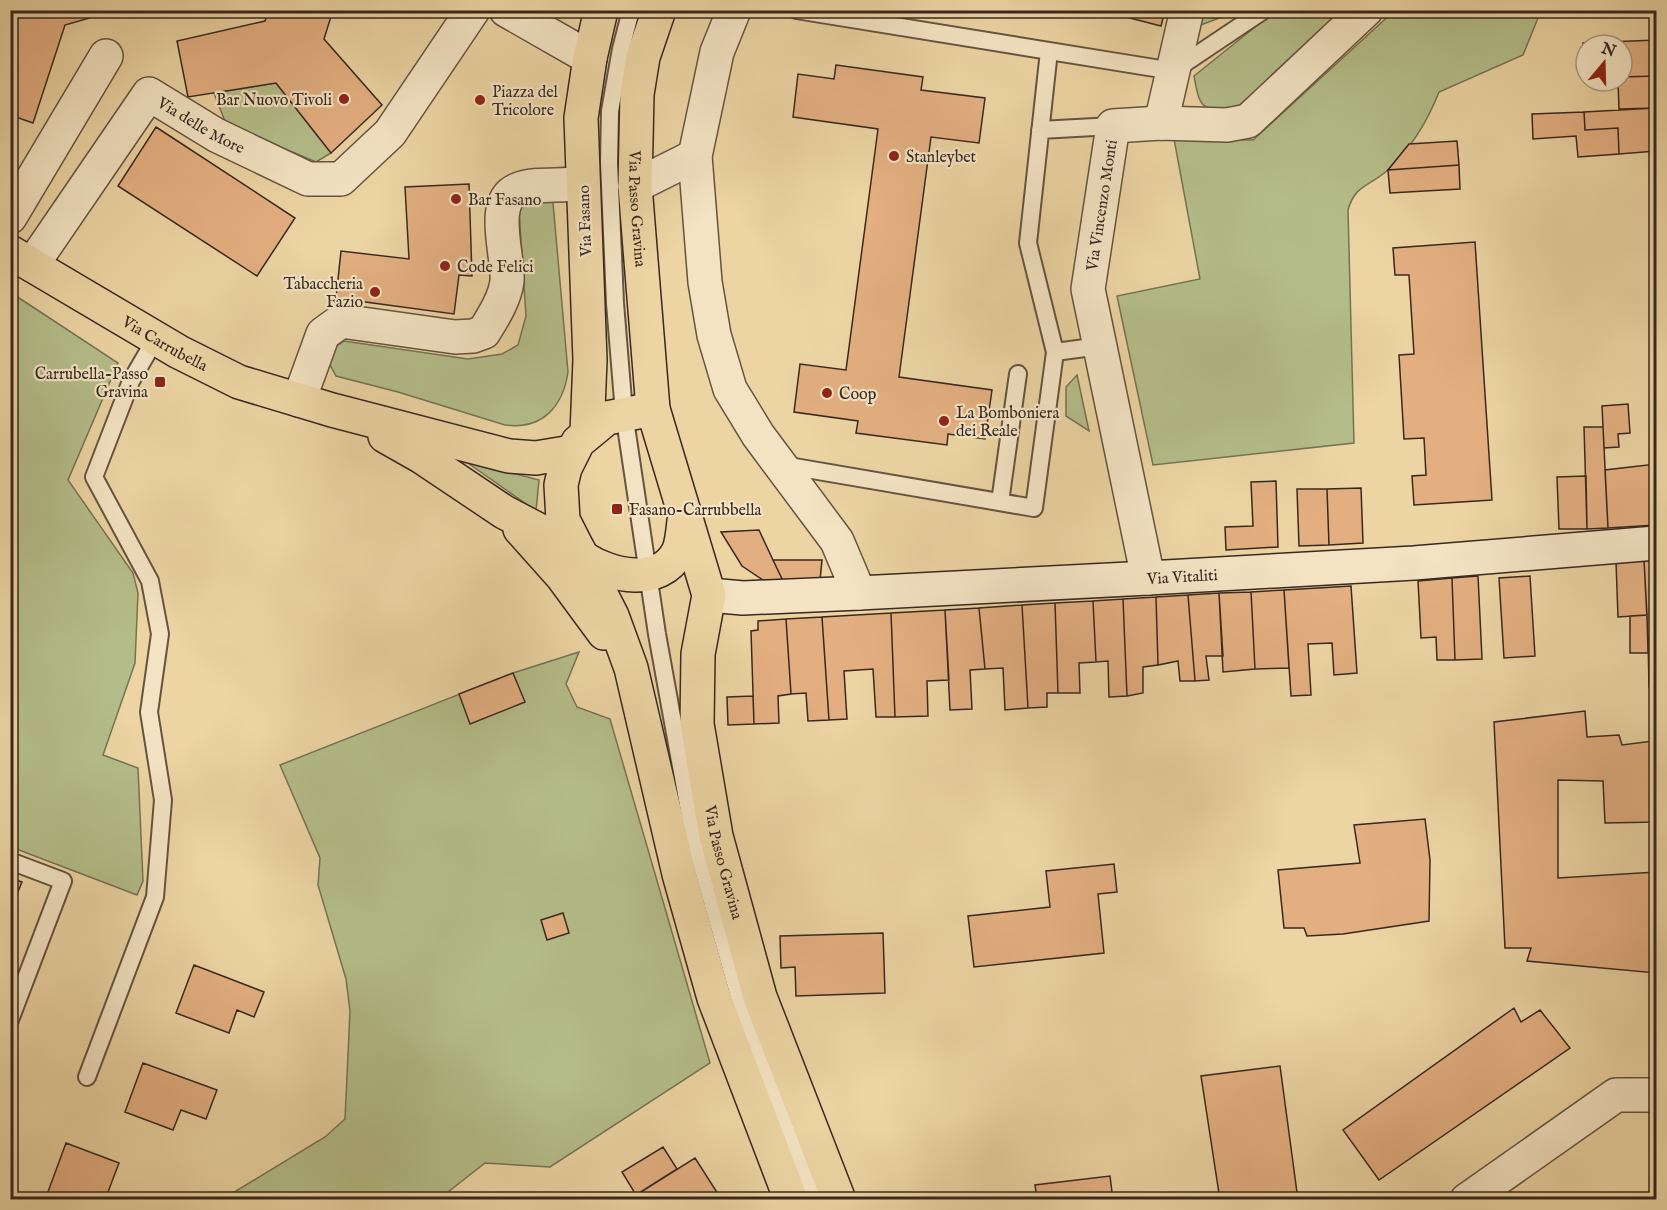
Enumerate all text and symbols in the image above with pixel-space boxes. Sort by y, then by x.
north arrow [1574,33,1634,93]
text: N [1597,39,1618,62]
place label: Piazza del Tricolore [492,83,559,121]
place label: Bar Nuovo Tivoli [216,91,332,111]
marker: Bar Nuovo Tivoli [337,92,351,106]
street label: Via delle More [152,93,247,159]
marker: Piazza del Tricolore [473,93,487,107]
street label: Via Vincenzo Monti [1083,138,1123,273]
place label: Stanleybet [906,148,977,168]
street label: Via Passo Gravina [623,149,650,268]
marker: Stanleybet [887,149,901,163]
street label: Via Fasano [575,184,597,258]
place label: Bar Fasano [468,191,542,211]
marker: Bar Fasano [449,192,463,206]
place label: Code Felici [457,258,534,278]
marker: Code Felici [438,259,452,273]
place label: Tabaccheria Fazio [284,275,363,313]
marker: Tabaccheria Fazio [368,285,382,299]
street label: Via Carrubella [117,312,211,377]
place label: Carrubella-Passo Gravina [35,365,148,403]
marker: Carrubella-Passo Gravina [153,375,167,389]
place label: Coop [839,385,877,405]
marker: Coop [820,386,834,400]
place label: La Bomboniera dei Reale [956,404,1059,442]
marker: La Bomboniera dei Reale [937,414,951,428]
place label: Fasano-Carrubbella [629,501,762,521]
marker: Fasano-Carrubbella [610,502,624,516]
street label: Via Vitaliti [1146,566,1218,590]
street label: Via Passo Gravina [699,803,746,922]

